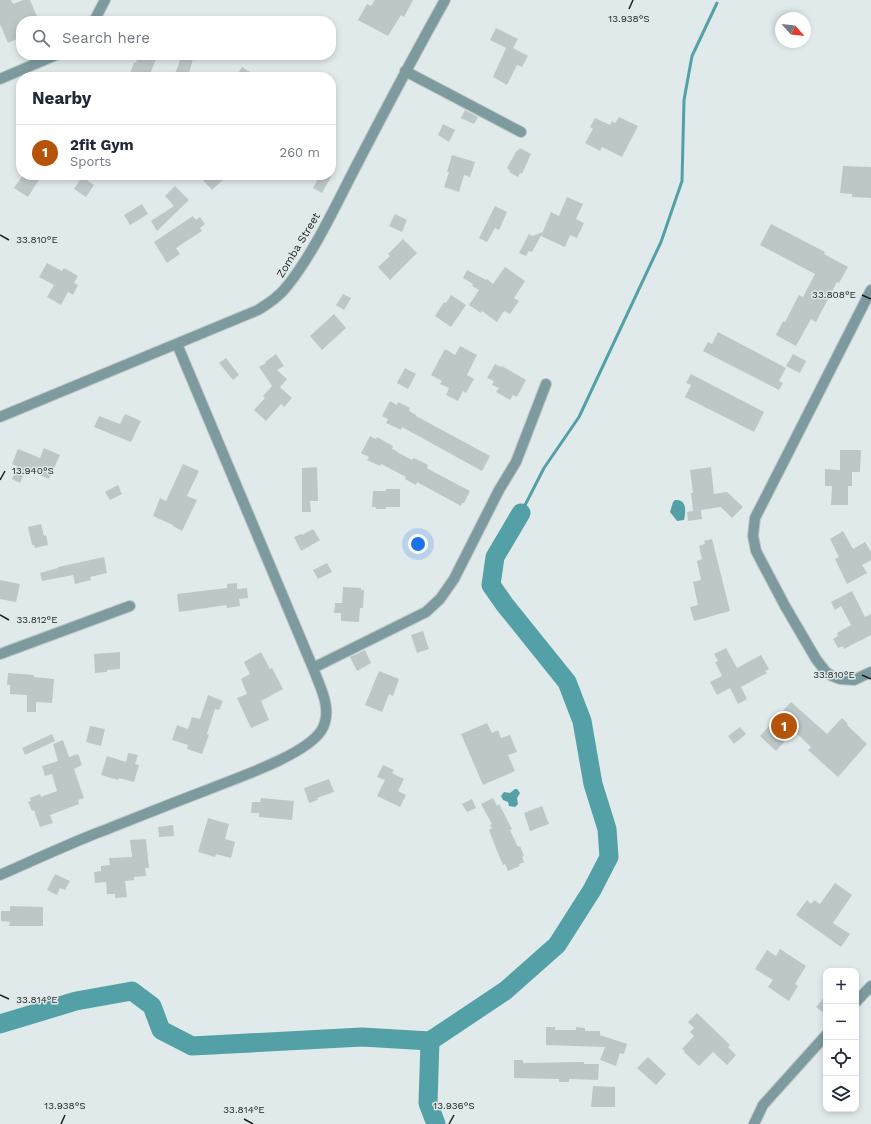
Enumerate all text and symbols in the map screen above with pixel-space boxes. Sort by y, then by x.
north arrow [775,12,811,48]
text: 13.938°S [608,13,650,24]
search box [16,16,336,60]
icon: search [30,27,52,49]
text: Search here [62,29,150,47]
text: Nearby [32,88,91,108]
text: 2fit Gym [70,136,134,154]
text: 1 [42,145,48,160]
text: 260 m [280,145,320,160]
text: Sports [70,154,111,169]
street label: Zomba Street [274,210,323,280]
text: 33.810°E [16,234,58,245]
text: 33.808°E [812,289,856,300]
text: 13.940°S [12,465,54,476]
your location [408,534,428,554]
text: 33.812°E [16,614,58,625]
text: 33.810°E [813,669,855,680]
pin: 1 [771,711,797,741]
map controls [823,968,859,1112]
button: + [823,968,859,1004]
text: 33.814°E [16,994,58,1005]
button: − [823,1004,859,1040]
button: locate [823,1040,859,1076]
button: layers [823,1076,859,1112]
text: 13.938°S [44,1100,86,1111]
text: 13.936°S [433,1100,475,1111]
text: 33.814°E [223,1104,265,1115]

